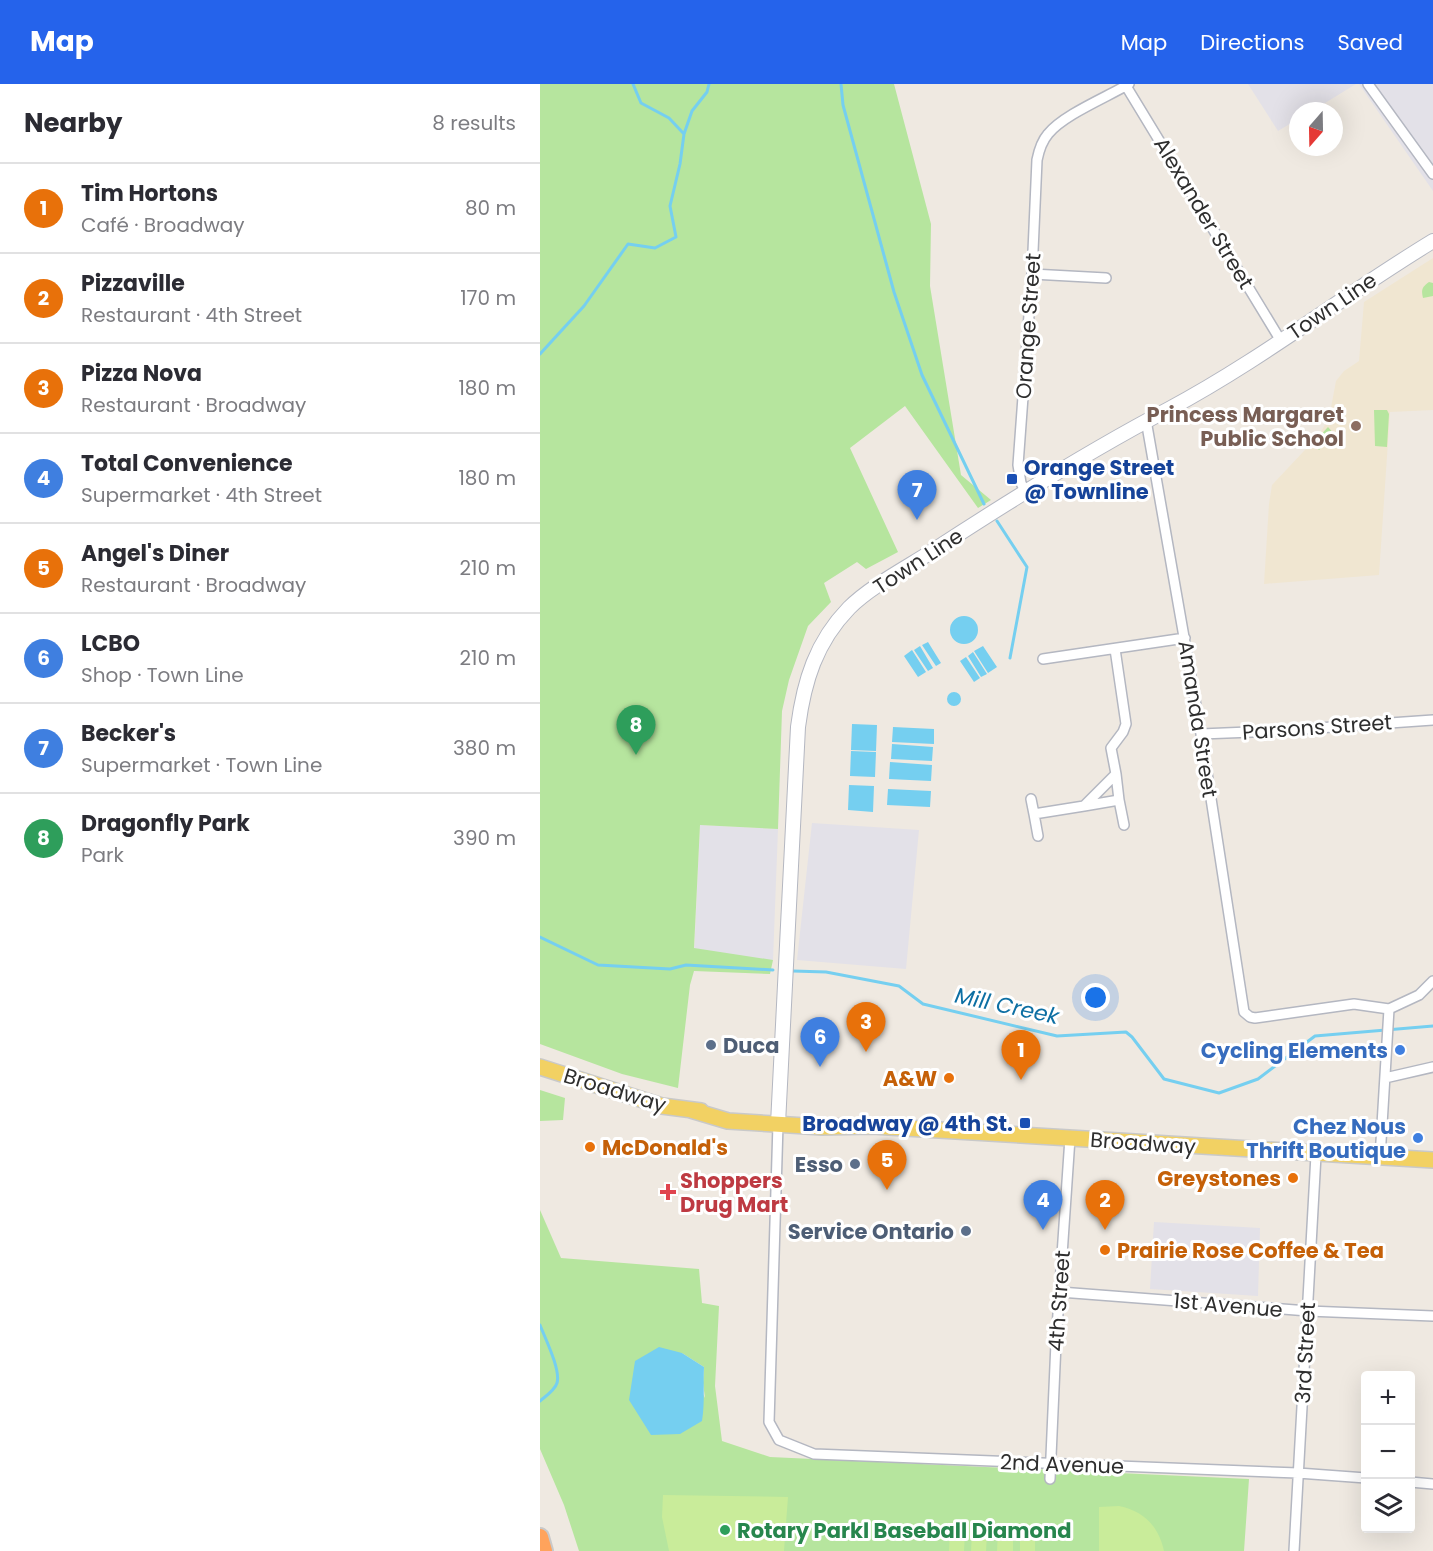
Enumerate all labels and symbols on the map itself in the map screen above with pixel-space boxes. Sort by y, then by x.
north arrow [1289,102,1343,156]
street label: Alexander Street [1147,132,1261,294]
street label: Orange Street [1008,252,1048,400]
street label: Town Line [1282,266,1382,346]
place label: Princess Margaret Public School [1147,400,1344,453]
marker: Princess Margaret Public School [1349,419,1363,433]
place label: Orange Street @ Townline [1024,453,1174,506]
pin: 7 [898,470,937,520]
marker: Orange Street @ Townline [1005,472,1019,486]
street label: Town Line [867,521,969,601]
street label: Amanda Street [1171,638,1225,800]
pin: 8 [616,706,656,755]
street label: Parsons Street [1241,707,1393,747]
water label: Mill Creek [952,980,1063,1032]
your location [1081,983,1110,1012]
pin: 3 [846,1002,886,1052]
pin: 6 [800,1018,840,1067]
pin: 1 [1002,1030,1040,1080]
place label: Duca [723,1031,779,1060]
place label: Cycling Elements [1201,1036,1388,1065]
marker: Duca [704,1038,718,1052]
marker: Cycling Elements [1393,1043,1407,1057]
street label: Broadway [560,1061,670,1119]
place label: A&W [883,1064,937,1093]
marker: A&W [942,1071,956,1085]
place label: Broadway @ 4th St. [802,1109,1013,1138]
place label: Chez Nous Thrift Boutique [1246,1112,1406,1165]
marker: Broadway @ 4th St. [1018,1116,1032,1130]
street label: Broadway [1089,1125,1197,1161]
marker: Chez Nous Thrift Boutique [1411,1131,1425,1145]
place label: McDonald's [602,1133,728,1162]
marker: McDonald's [583,1140,597,1154]
pin: 5 [868,1140,906,1190]
place label: Esso [795,1150,843,1179]
marker: Esso [848,1157,862,1171]
place label: Greystones [1157,1164,1281,1193]
place label: Shoppers Drug Mart [680,1166,788,1219]
marker: Greystones [1286,1171,1300,1185]
pin: 4 [1024,1180,1062,1230]
pin: 2 [1086,1180,1124,1230]
marker: Shoppers Drug Mart [661,1185,675,1199]
place label: Service Ontario [788,1217,954,1246]
marker: Service Ontario [959,1224,973,1238]
place label: Prairie Rose Coffee & Tea [1117,1236,1384,1265]
marker: Prairie Rose Coffee & Tea [1098,1243,1112,1257]
street label: 4th Street [1041,1249,1077,1353]
street label: 1st Avenue [1172,1286,1284,1324]
street label: 3rd Street [1288,1302,1322,1404]
street label: 2nd Avenue [999,1447,1125,1481]
place label: Rotary Parkl Baseball Diamond [737,1516,1071,1545]
marker: Rotary Parkl Baseball Diamond [718,1523,732,1537]

